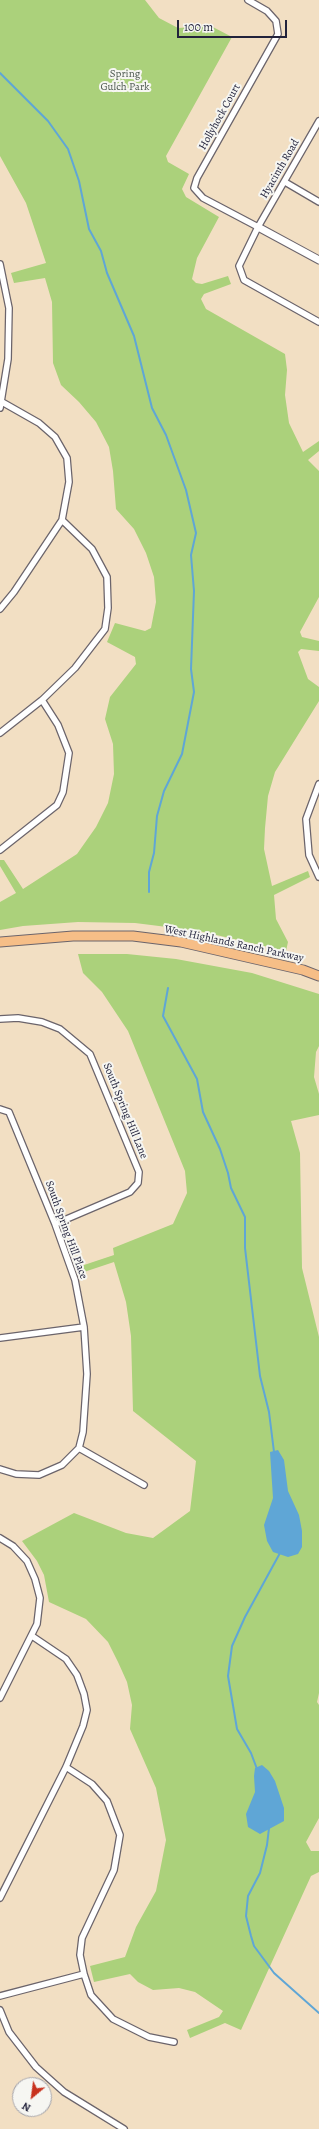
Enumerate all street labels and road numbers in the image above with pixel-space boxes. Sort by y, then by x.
street label: Hollyhock Court [196,82,244,152]
street label: Hyacinth Road [258,137,302,201]
street label: West Highlands Ranch Parkway [163,923,305,965]
street label: South Spring Hill Lane [100,1061,150,1161]
street label: South Spring Hill Place [42,1179,90,1281]

